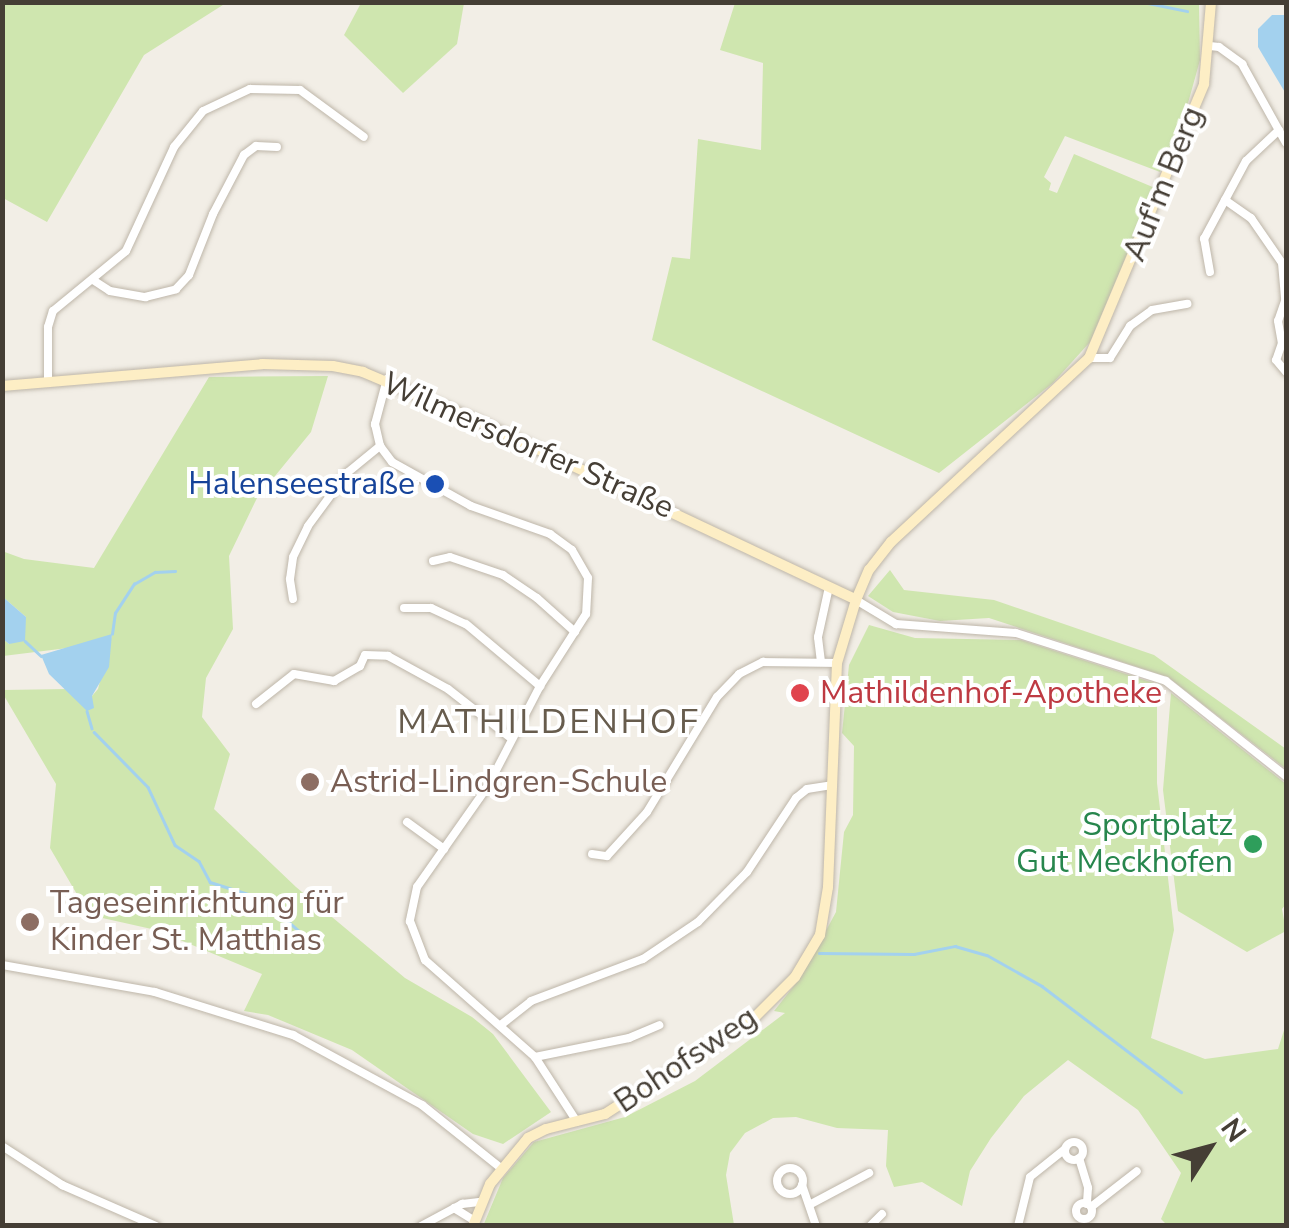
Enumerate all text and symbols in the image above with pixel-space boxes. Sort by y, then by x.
street label: Auf'm Berg [1116,101,1212,267]
street label: Wilmersdorfer Straße [376,364,680,528]
place label: Halenseestraße [188,465,415,503]
marker: Halenseestraße [424,473,446,495]
place label: Mathildenhof-Apotheke [820,674,1162,712]
marker: Mathildenhof-Apotheke [789,682,811,704]
district label: MATHILDENHOF [397,701,701,743]
place label: Astrid-Lindgren-Schule [330,763,667,801]
marker: Astrid-Lindgren-Schule [299,771,321,793]
place label: Sportplatz Gut Meckhofen [1016,807,1233,882]
marker: Sportplatz Gut Meckhofen [1242,833,1264,855]
place label: Tageseinrichtung für Kinder St. Matthias [50,885,344,960]
marker: Tageseinrichtung für Kinder St. Matthias [19,911,41,933]
street label: Bohofsweg [608,998,764,1122]
north arrow [1159,1098,1259,1198]
text: N [1212,1111,1255,1150]

